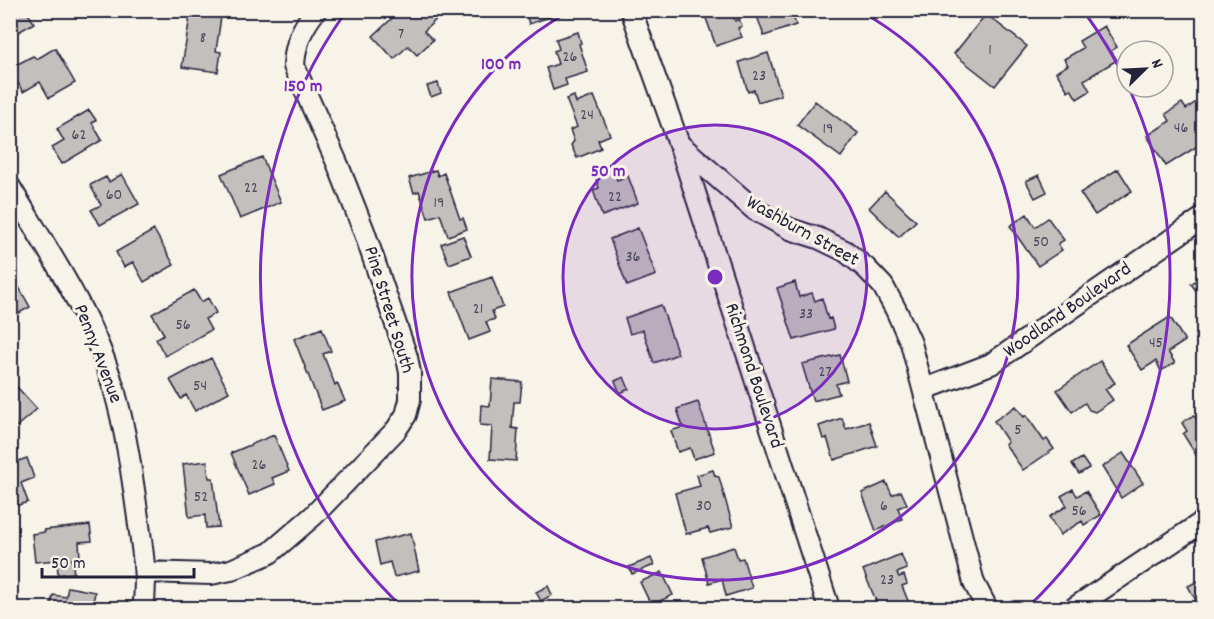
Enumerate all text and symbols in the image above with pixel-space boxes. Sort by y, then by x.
house number: 7 [398,23,404,46]
house number: 8 [200,27,206,50]
house number: 1 [988,39,992,62]
north arrow [1115,39,1175,99]
house number: 26 [563,46,578,69]
text: 100 m [481,53,521,78]
text: N [1144,56,1169,72]
house number: 23 [752,65,766,88]
text: 150 m [284,75,322,100]
house number: 24 [580,104,594,127]
house number: 46 [1174,117,1188,140]
house number: 19 [823,118,833,141]
house number: 62 [72,124,86,147]
text: 50 m [591,160,625,185]
house number: 22 [244,177,258,200]
house number: 60 [106,184,122,207]
house number: 22 [608,186,622,209]
street label: Washburn Street [740,189,864,275]
house number: 19 [434,192,444,215]
house number: 50 [1033,231,1049,254]
street label: Pine Street South [355,243,421,377]
house number: 36 [626,246,641,269]
street label: Woodland Boulevard [998,256,1138,366]
centre of rings [705,267,725,287]
house number: 21 [473,298,483,321]
street label: Richmond Boulevard [716,300,790,452]
street label: Penny Avenue [65,301,129,408]
house number: 33 [799,303,813,326]
house number: 56 [175,314,191,337]
house number: 45 [1149,332,1163,355]
house number: 27 [818,361,832,384]
house number: 54 [193,375,207,398]
house number: 5 [1014,419,1022,442]
house number: 26 [252,454,267,477]
house number: 52 [194,486,208,509]
house number: 30 [696,495,712,518]
house number: 6 [880,495,888,518]
house number: 56 [1071,500,1087,523]
scale bar [42,541,194,579]
text: 50 m [51,552,86,577]
house number: 23 [880,569,894,592]

